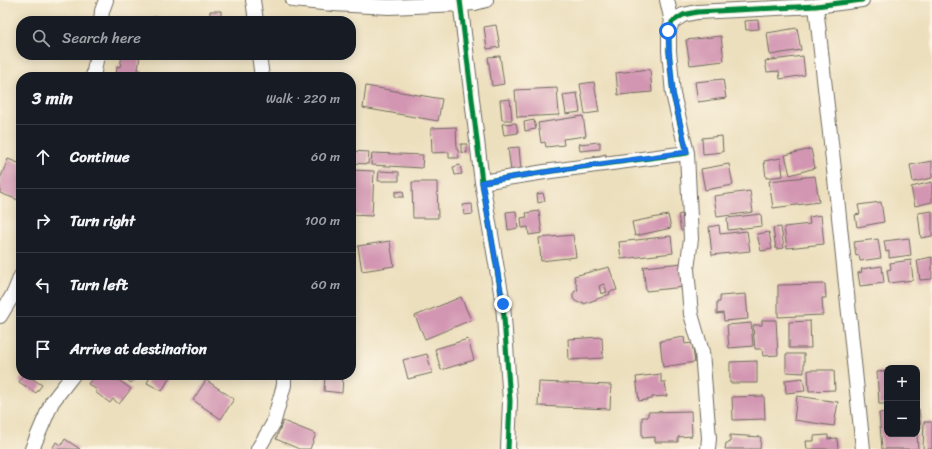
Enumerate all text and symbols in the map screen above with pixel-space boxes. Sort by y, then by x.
search box [16,16,356,60]
route start [659,22,677,40]
text: Search here [62,25,141,51]
icon: search [30,27,52,49]
text: 3 min [32,83,73,113]
text: Walk · 220 m [266,87,340,110]
text: Continue [70,144,130,170]
text: 60 m [311,145,340,168]
icon: ahead [32,146,54,168]
text: Turn right [70,208,135,234]
text: 100 m [305,209,340,232]
icon: right [32,210,54,232]
text: Turn left [70,272,128,298]
text: 60 m [311,273,340,296]
icon: left [32,274,54,296]
route end [494,295,512,313]
text: Arrive at destination [70,336,207,362]
icon: arrive [32,338,54,360]
map controls [884,365,920,437]
button: + [884,365,920,401]
button: − [884,401,920,437]

